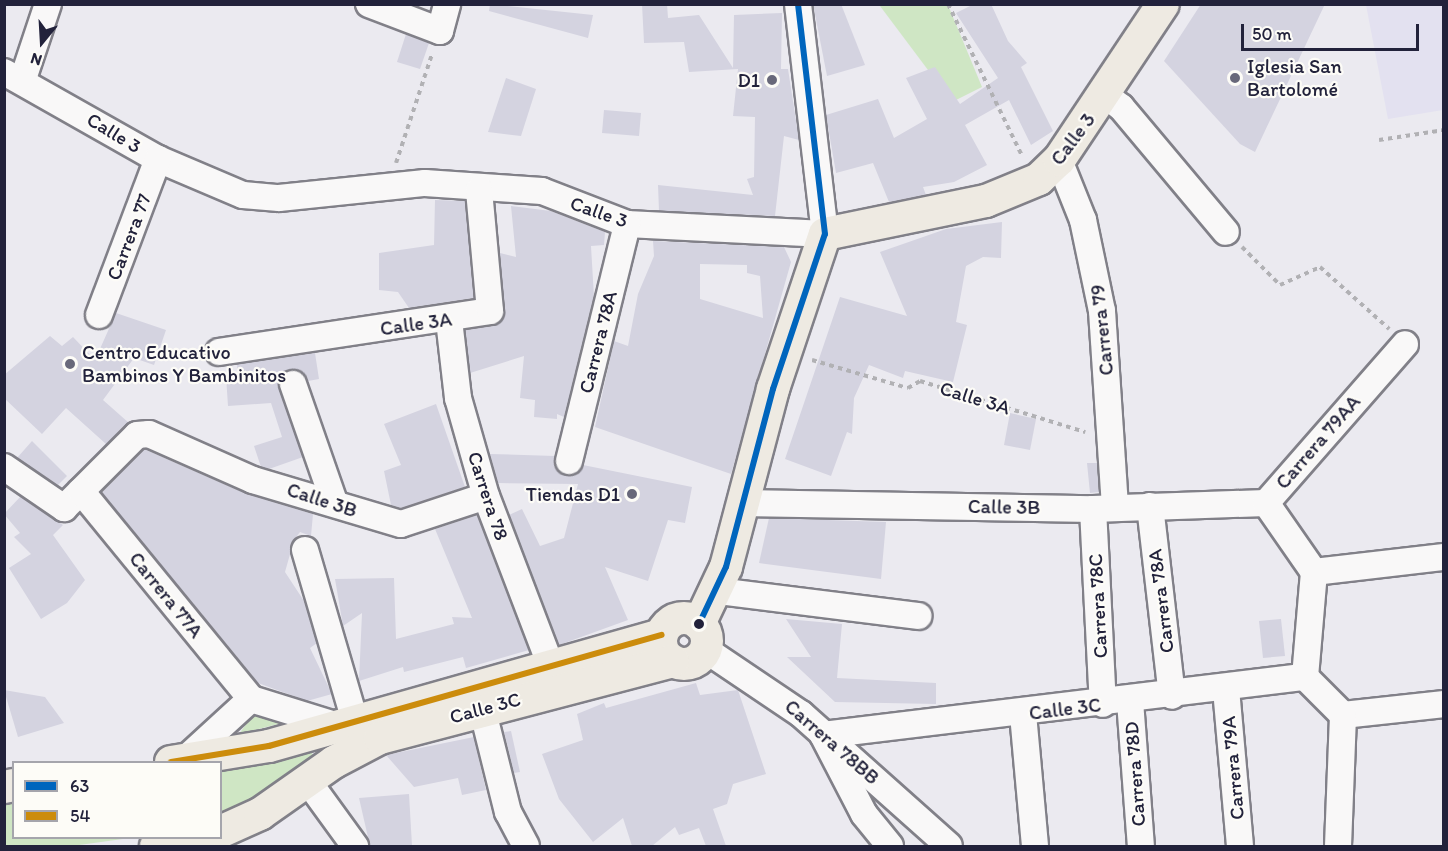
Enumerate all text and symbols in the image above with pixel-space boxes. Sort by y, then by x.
north arrow [12,12,72,72]
scale bar [1244,12,1422,50]
text: 50 m [1252,23,1292,45]
text: N [28,49,44,70]
place label: Iglesia San Bartolomé [1247,54,1342,101]
place label: D1 [737,68,760,92]
marker: Iglesia San Bartolomé [1228,71,1242,85]
marker: D1 [765,73,779,87]
street label: Calle 3 [82,107,146,159]
street label: Calle 3 [1046,108,1100,170]
street label: Carrera 77 [102,190,156,284]
street label: Calle 3 [567,191,631,233]
street label: Carrera 79 [1085,283,1119,377]
street label: Carrera 78A [574,288,622,396]
street label: Calle 3A [379,307,453,341]
place label: Centro Educativo Bambinos Y Bambinitos [82,340,287,387]
marker: Centro Educativo Bambinos Y Bambinitos [63,357,77,371]
street label: Calle 3A [937,376,1013,420]
street label: Carrera 79AA [1271,390,1365,494]
street label: Carrera 78 [462,449,514,543]
street label: Calle 3B [284,477,360,523]
place label: Tiendas D1 [526,482,620,506]
marker: Tiendas D1 [625,487,639,501]
street label: Calle 3B [968,494,1040,520]
street label: Carrera 77A [124,547,208,643]
street label: Carrera 78A [1143,548,1179,654]
street label: Carrera 78C [1083,553,1113,659]
unlabelled marker [693,618,705,630]
street label: Calle 3C [447,687,523,729]
street label: Calle 3C [1028,693,1102,725]
street label: Carrera 78BB [780,694,884,790]
street label: Carrera 79A [1217,715,1249,821]
street label: Carrera 78D [1119,721,1151,827]
legend [12,761,222,839]
text: 63 [70,775,89,797]
text: 54 [70,805,90,827]

